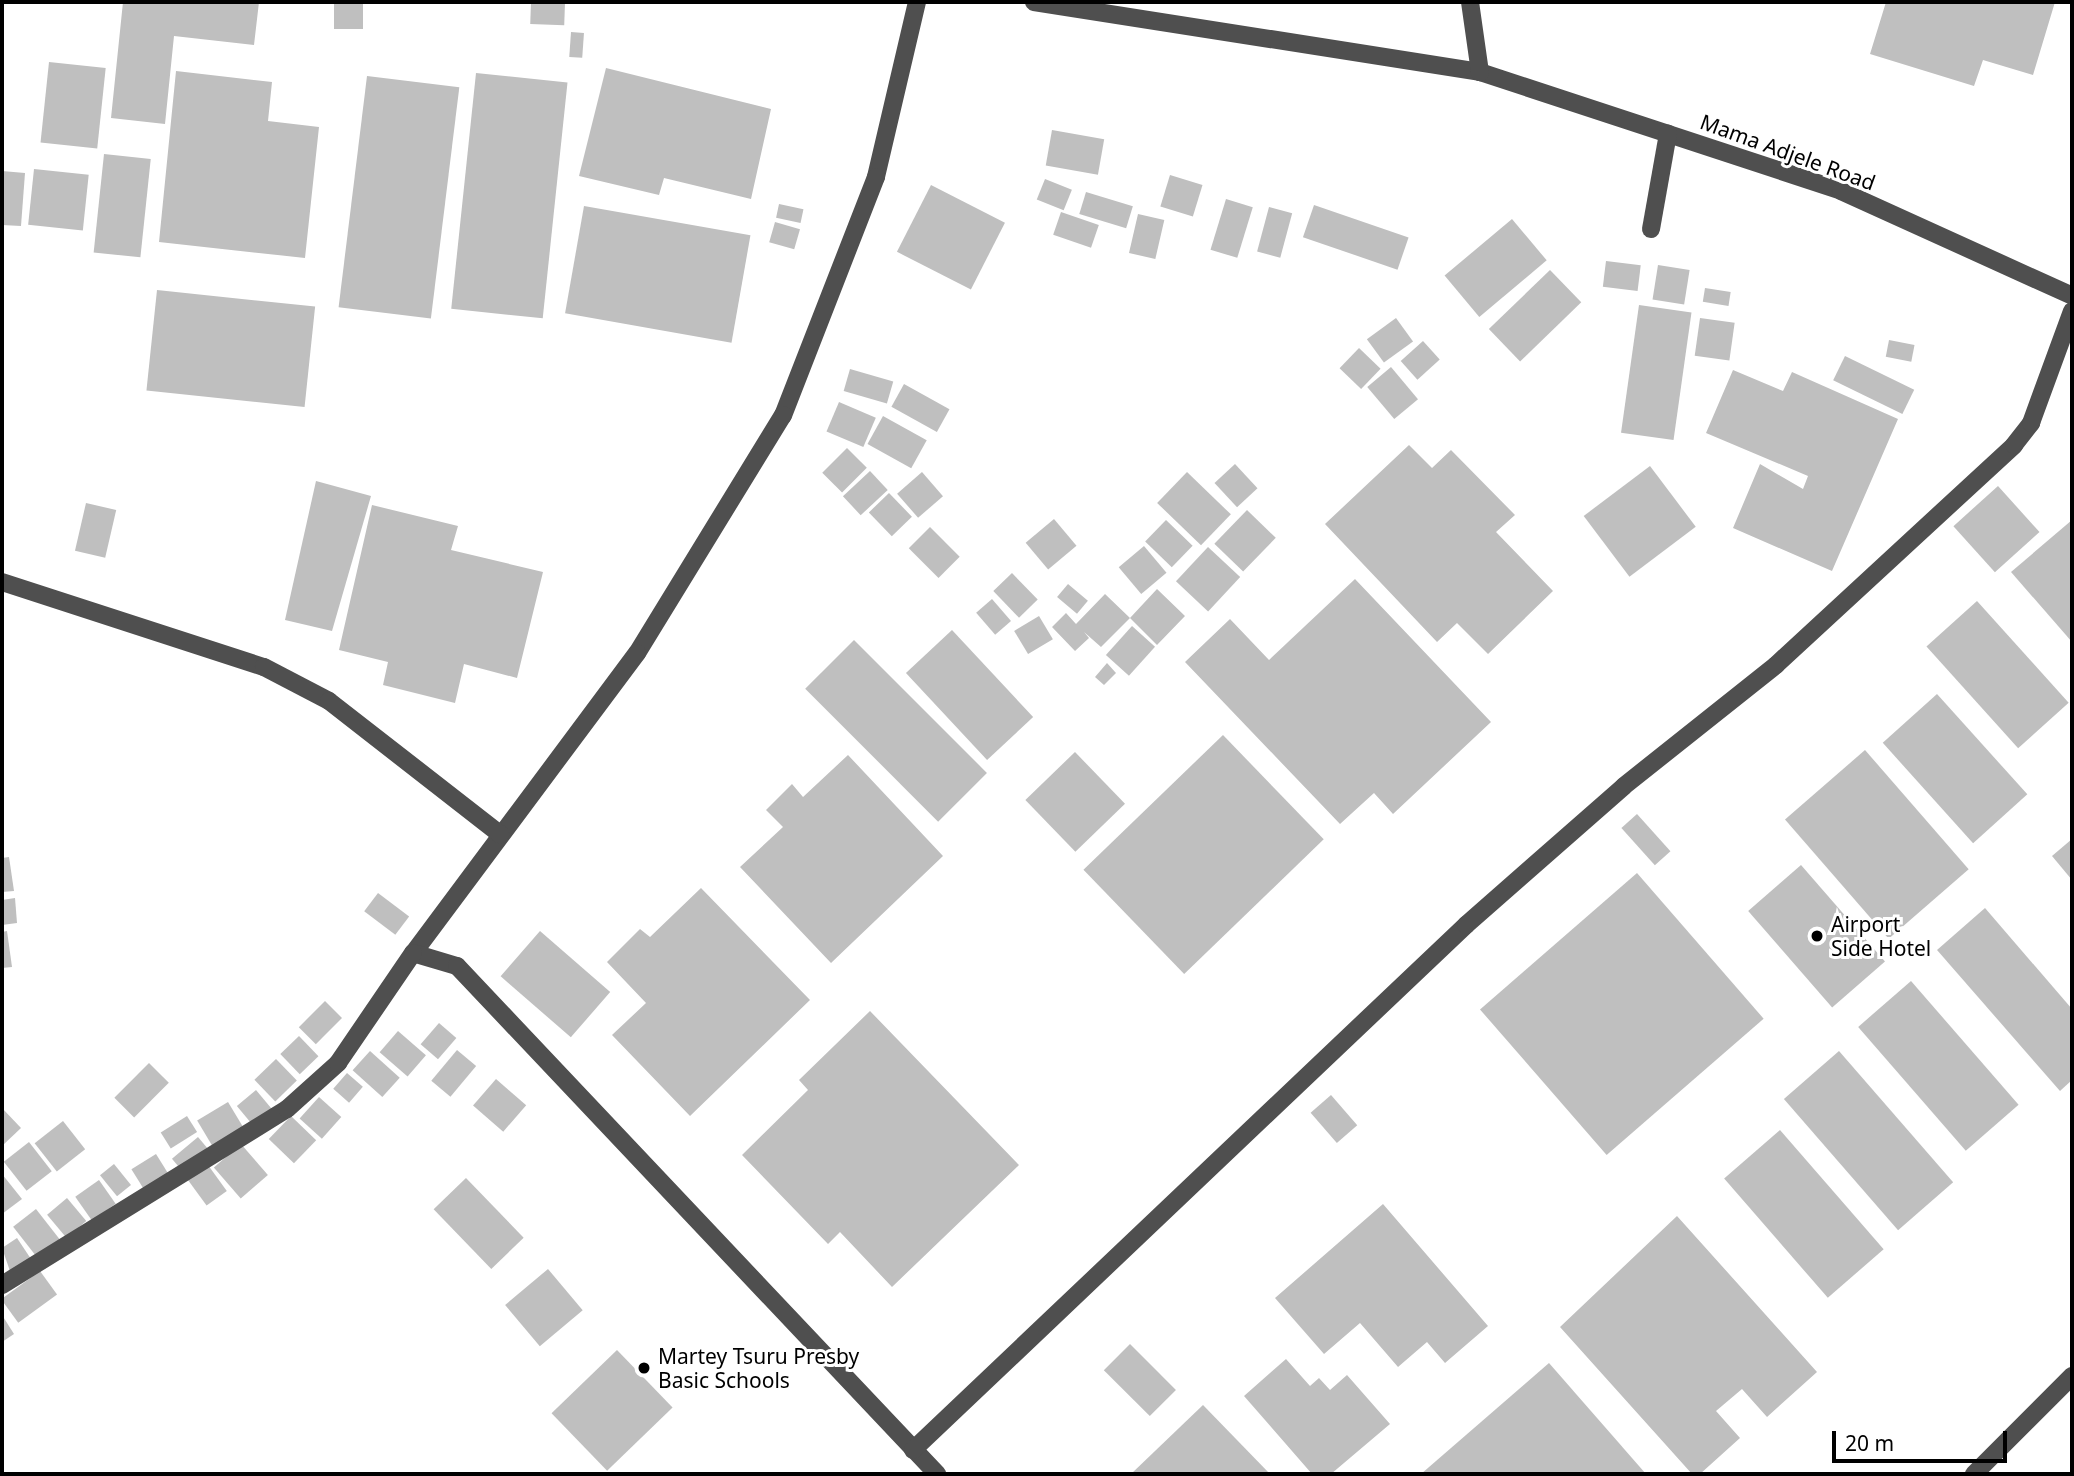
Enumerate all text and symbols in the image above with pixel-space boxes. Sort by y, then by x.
street label: Mama Adjele Road [1697,109,1879,195]
place label: Airport Side Hotel [1831,911,1931,961]
marker: Airport Side Hotel [1809,928,1825,944]
place label: Martey Tsuru Presby Basic Schools [658,1343,859,1393]
marker: Martey Tsuru Presby Basic Schools [636,1360,652,1376]
scale bar [1836,1416,2011,1460]
text: 20 m [1845,1429,1894,1457]

